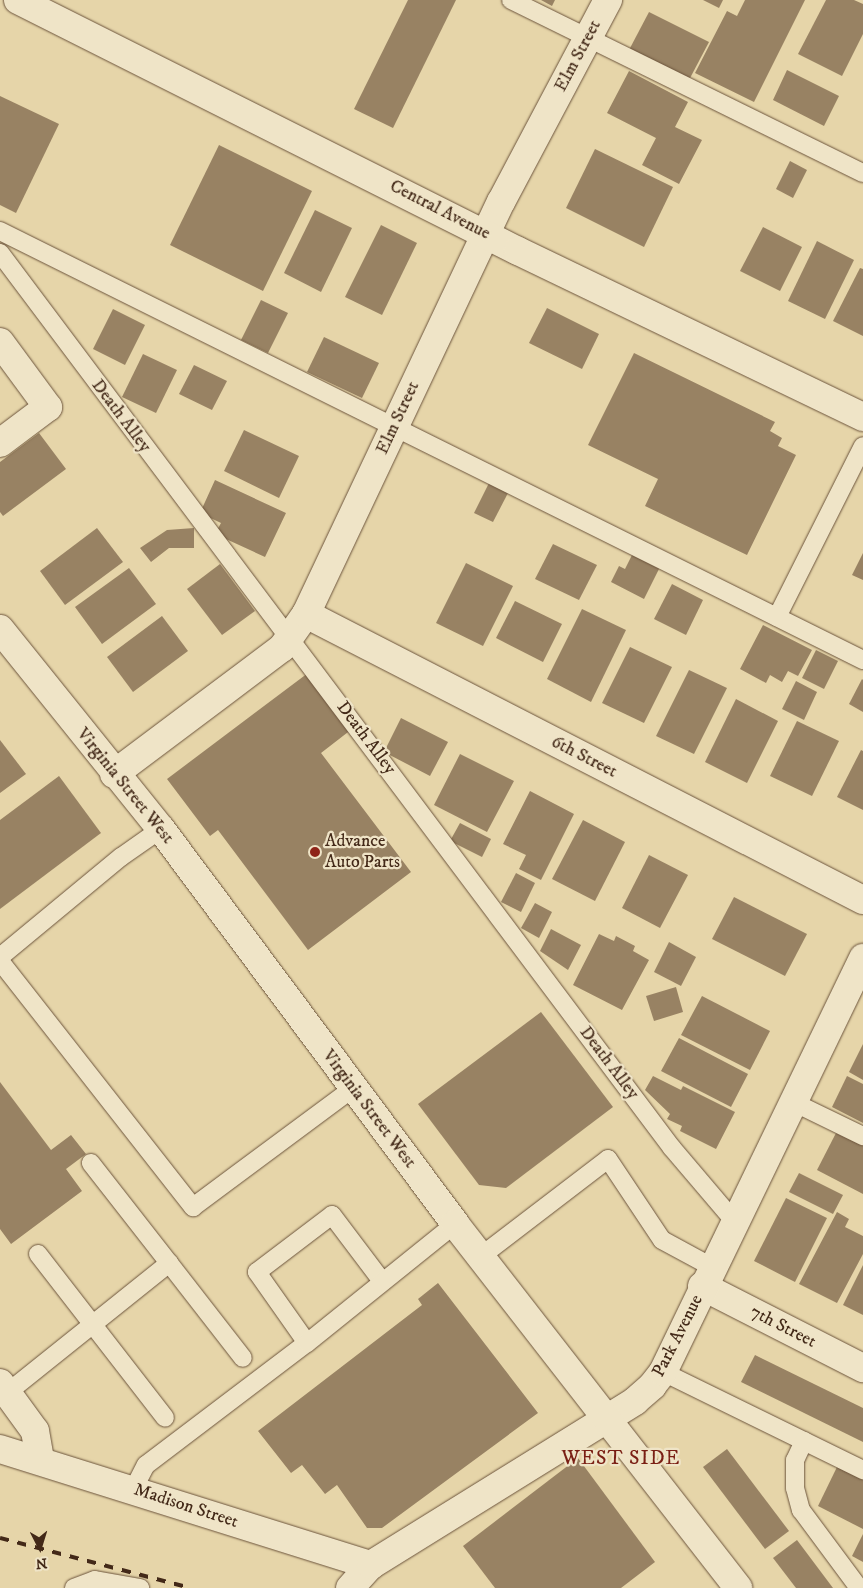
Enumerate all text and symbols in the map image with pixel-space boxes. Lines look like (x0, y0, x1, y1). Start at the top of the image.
street label: Elm Street (550, 16, 606, 96)
street label: Central Avenue (386, 175, 494, 245)
street label: Death Alley (87, 375, 155, 457)
street label: Elm Street (372, 378, 424, 458)
street label: Death Alley (332, 697, 400, 779)
street label: Virginia Street West (72, 724, 178, 848)
street label: 6th Street (547, 731, 621, 783)
place label: Advance Auto Parts (325, 831, 400, 874)
marker: Advance Auto Parts (309, 846, 321, 858)
street label: Death Alley (575, 1022, 643, 1104)
street label: Virginia Street West (317, 1045, 421, 1173)
street label: Park Avenue (648, 1291, 708, 1381)
street label: 7th Street (746, 1301, 820, 1353)
district label: WEST SIDE (560, 1446, 682, 1470)
street label: Madison Street (131, 1479, 241, 1533)
north arrow (15, 1523, 65, 1573)
text: N (35, 1553, 48, 1572)

